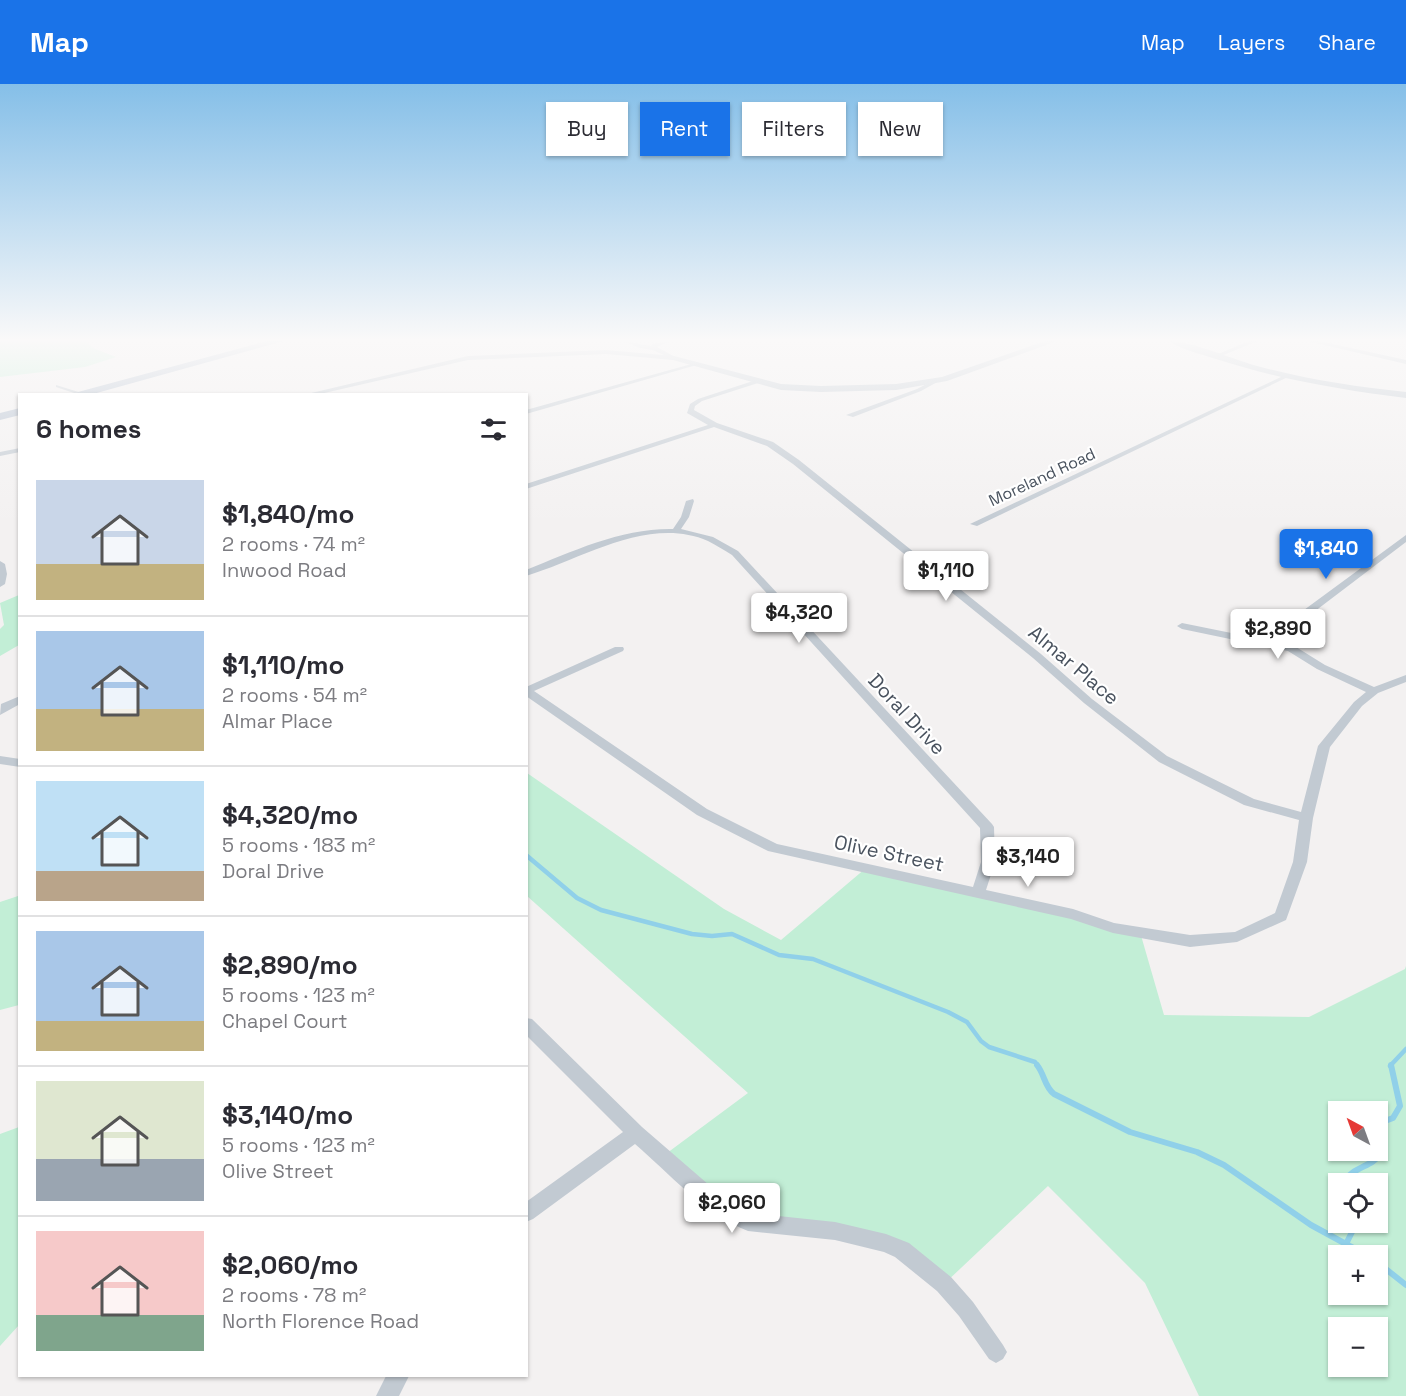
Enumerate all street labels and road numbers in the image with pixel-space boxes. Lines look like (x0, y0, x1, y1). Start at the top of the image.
street label: Moreland Road (985, 443, 1099, 511)
street label: Almar Place (1023, 619, 1125, 711)
street label: Doral Drive (863, 668, 951, 760)
street label: Olive Street (832, 829, 946, 877)

